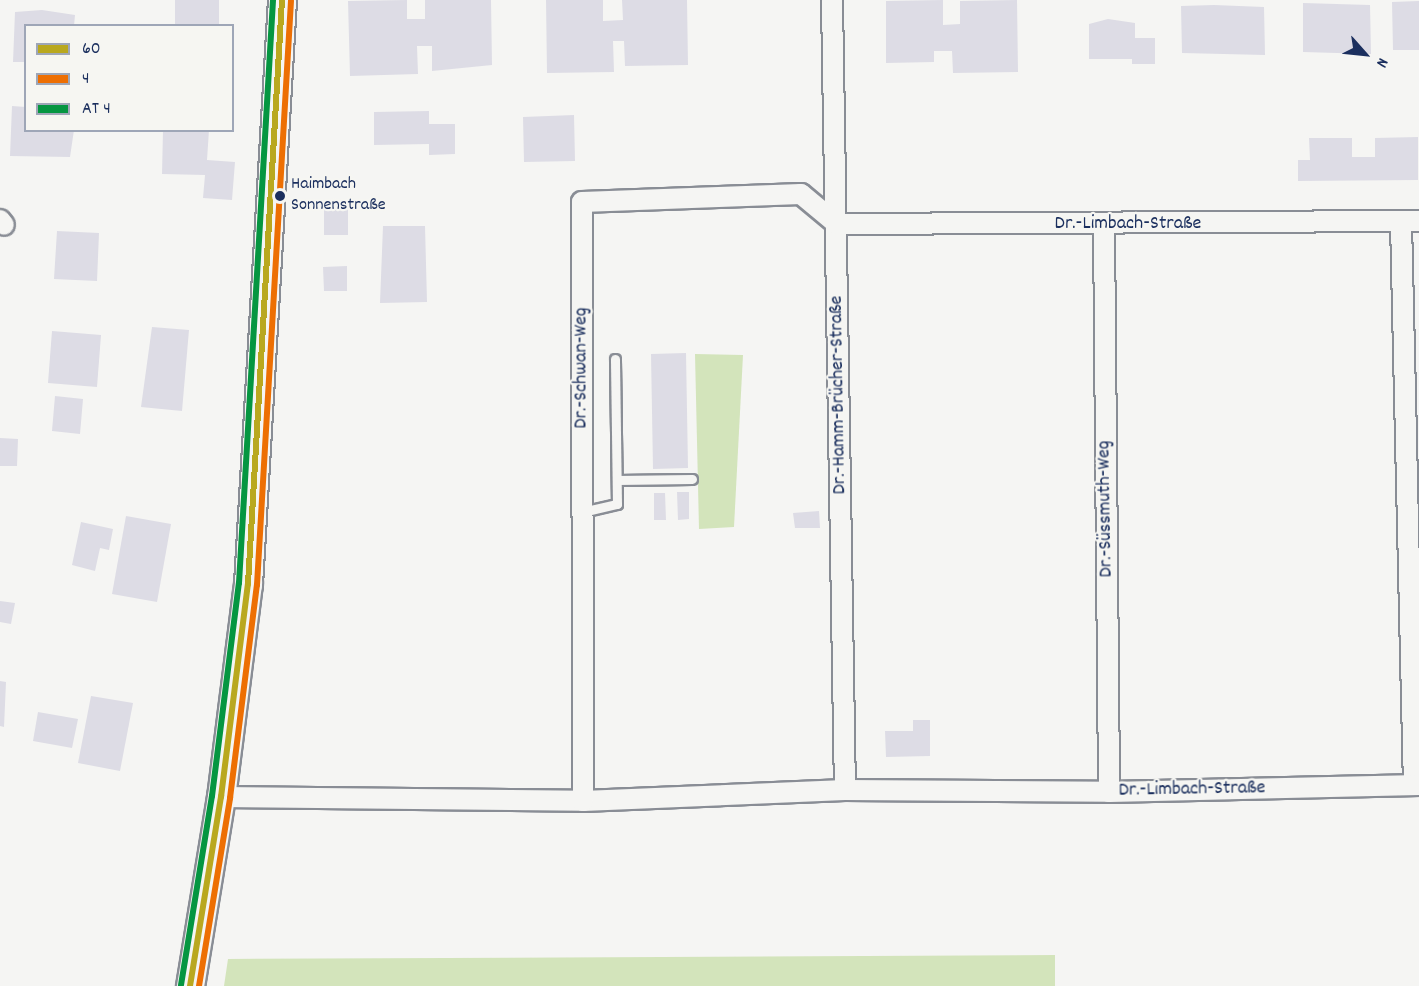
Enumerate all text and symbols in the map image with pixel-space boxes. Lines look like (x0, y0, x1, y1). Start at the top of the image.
legend (24, 24, 234, 132)
north arrow (1335, 24, 1395, 84)
text: 60 (82, 37, 101, 62)
text: N (1369, 54, 1394, 71)
text: 4 (82, 67, 89, 92)
text: AT 4 (82, 97, 111, 122)
place label: Haimbach Sonnenstraße (291, 175, 386, 218)
marker: Haimbach Sonnenstraße (274, 190, 286, 202)
street label: Dr.-Limbach-Straße (1055, 212, 1201, 236)
street label: Dr.-Hamm-Brücher-Straße (825, 295, 853, 495)
street label: Dr.-Schwan-Weg (570, 307, 594, 429)
street label: Dr.-Süssmuth-Weg (1093, 440, 1119, 578)
street label: Dr.-Limbach-Straße (1118, 777, 1266, 803)

